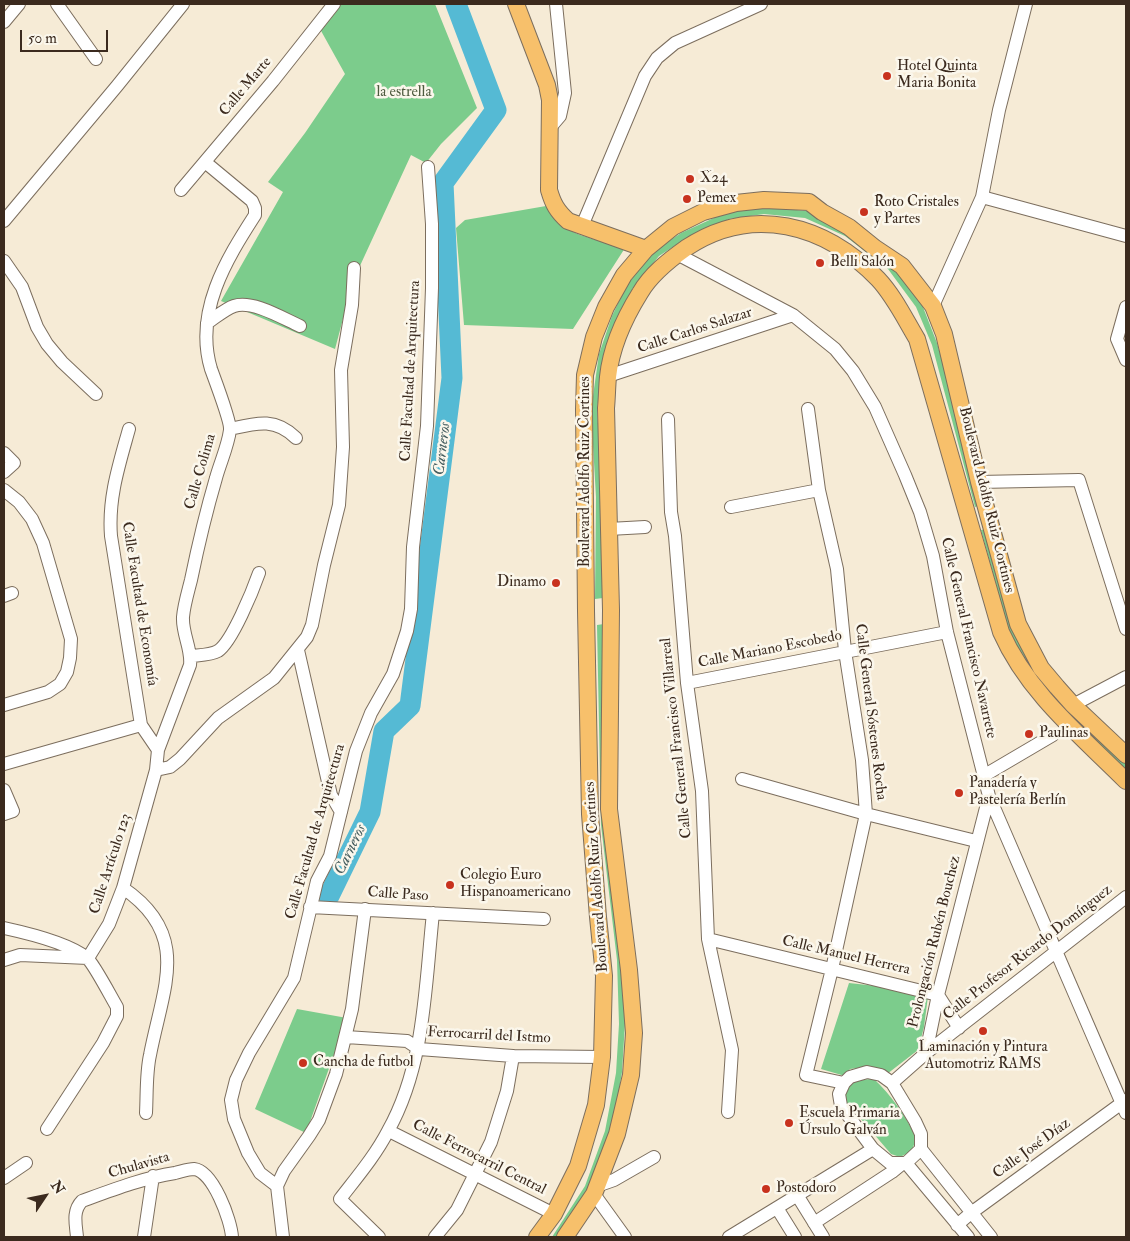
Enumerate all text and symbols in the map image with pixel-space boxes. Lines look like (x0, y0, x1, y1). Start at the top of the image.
scale bar (22, 20, 110, 52)
text: 50 m (28, 29, 57, 48)
street label: Calle Marte (216, 54, 276, 120)
place label: Hotel Quinta Maria Bonita (897, 58, 978, 93)
marker: Hotel Quinta Maria Bonita (881, 70, 893, 82)
park label: la estrella (376, 84, 432, 102)
place label: X24 (700, 170, 727, 188)
marker: X24 (684, 173, 696, 185)
place label: Pemex (697, 190, 736, 208)
marker: Pemex (681, 193, 693, 205)
place label: Roto Cristales y Partes (874, 194, 959, 229)
marker: Roto Cristales y Partes (858, 206, 870, 218)
place label: Belli Salón (830, 254, 894, 272)
marker: Belli Salón (814, 257, 826, 269)
street label: Calle Facultad de Arquitectura (397, 280, 425, 462)
street label: Calle Carlos Salazar (635, 304, 755, 358)
street label: Boulevard Adolfo Ruiz Cortines (577, 376, 595, 568)
street label: Boulevard Adolfo Ruiz Cortines (954, 405, 1018, 595)
water label: Carneros (430, 421, 456, 477)
street label: Calle Colima (182, 432, 220, 512)
street label: Calle Facultad de Economía (117, 521, 161, 687)
street label: Calle General Francisco Navarrete (936, 536, 1000, 740)
place label: Dinamo (497, 574, 546, 592)
marker: Dinamo (550, 577, 562, 589)
street label: Calle General Sóstenes Rocha (850, 623, 890, 801)
street label: Calle Mariano Escobedo (697, 627, 843, 673)
street label: Calle General Francisco Villarreal (658, 637, 696, 839)
place label: Paulinas (1039, 725, 1088, 743)
marker: Paulinas (1023, 728, 1035, 740)
street label: Calle Facultad de Arquitectura (282, 742, 350, 922)
place label: Panadería y Pastelería Berlín (969, 775, 1066, 810)
street label: Boulevard Adolfo Ruiz Cortines (581, 781, 613, 973)
marker: Panadería y Pastelería Berlín (953, 787, 965, 799)
street label: Calle Artículo 123 (86, 811, 136, 917)
water label: Carneros (331, 822, 371, 878)
street label: Prolongación Rubén Bouchez (905, 854, 965, 1030)
place label: Colegio Euro Hispanoamericano (460, 867, 571, 902)
marker: Colegio Euro Hispanoamericano (444, 879, 456, 891)
street label: Calle Profesor Ricardo Domínguez (940, 881, 1116, 1025)
street label: Calle Paso (367, 884, 429, 906)
street label: Calle Manuel Herrera (780, 933, 912, 979)
street label: Ferrocarril del Istmo (427, 1024, 551, 1048)
marker: Laminación y Pintura Automotriz RAMS (977, 1025, 989, 1037)
place label: Laminación y Pintura Automotriz RAMS (918, 1039, 1048, 1074)
place label: Cancha de futbol (313, 1054, 414, 1072)
marker: Cancha de futbol (297, 1057, 309, 1069)
place label: Escuela Primaria Úrsulo Galván (799, 1105, 900, 1140)
street label: Calle José Díaz (990, 1115, 1074, 1183)
street label: Calle Ferrocarril Central (409, 1116, 549, 1200)
marker: Escuela Primaria Úrsulo Galván (783, 1117, 795, 1129)
street label: Chulavista (106, 1149, 172, 1183)
north arrow (20, 1171, 70, 1221)
text: N (47, 1177, 68, 1197)
place label: Postodoro (776, 1180, 836, 1198)
marker: Postodoro (760, 1183, 772, 1195)

